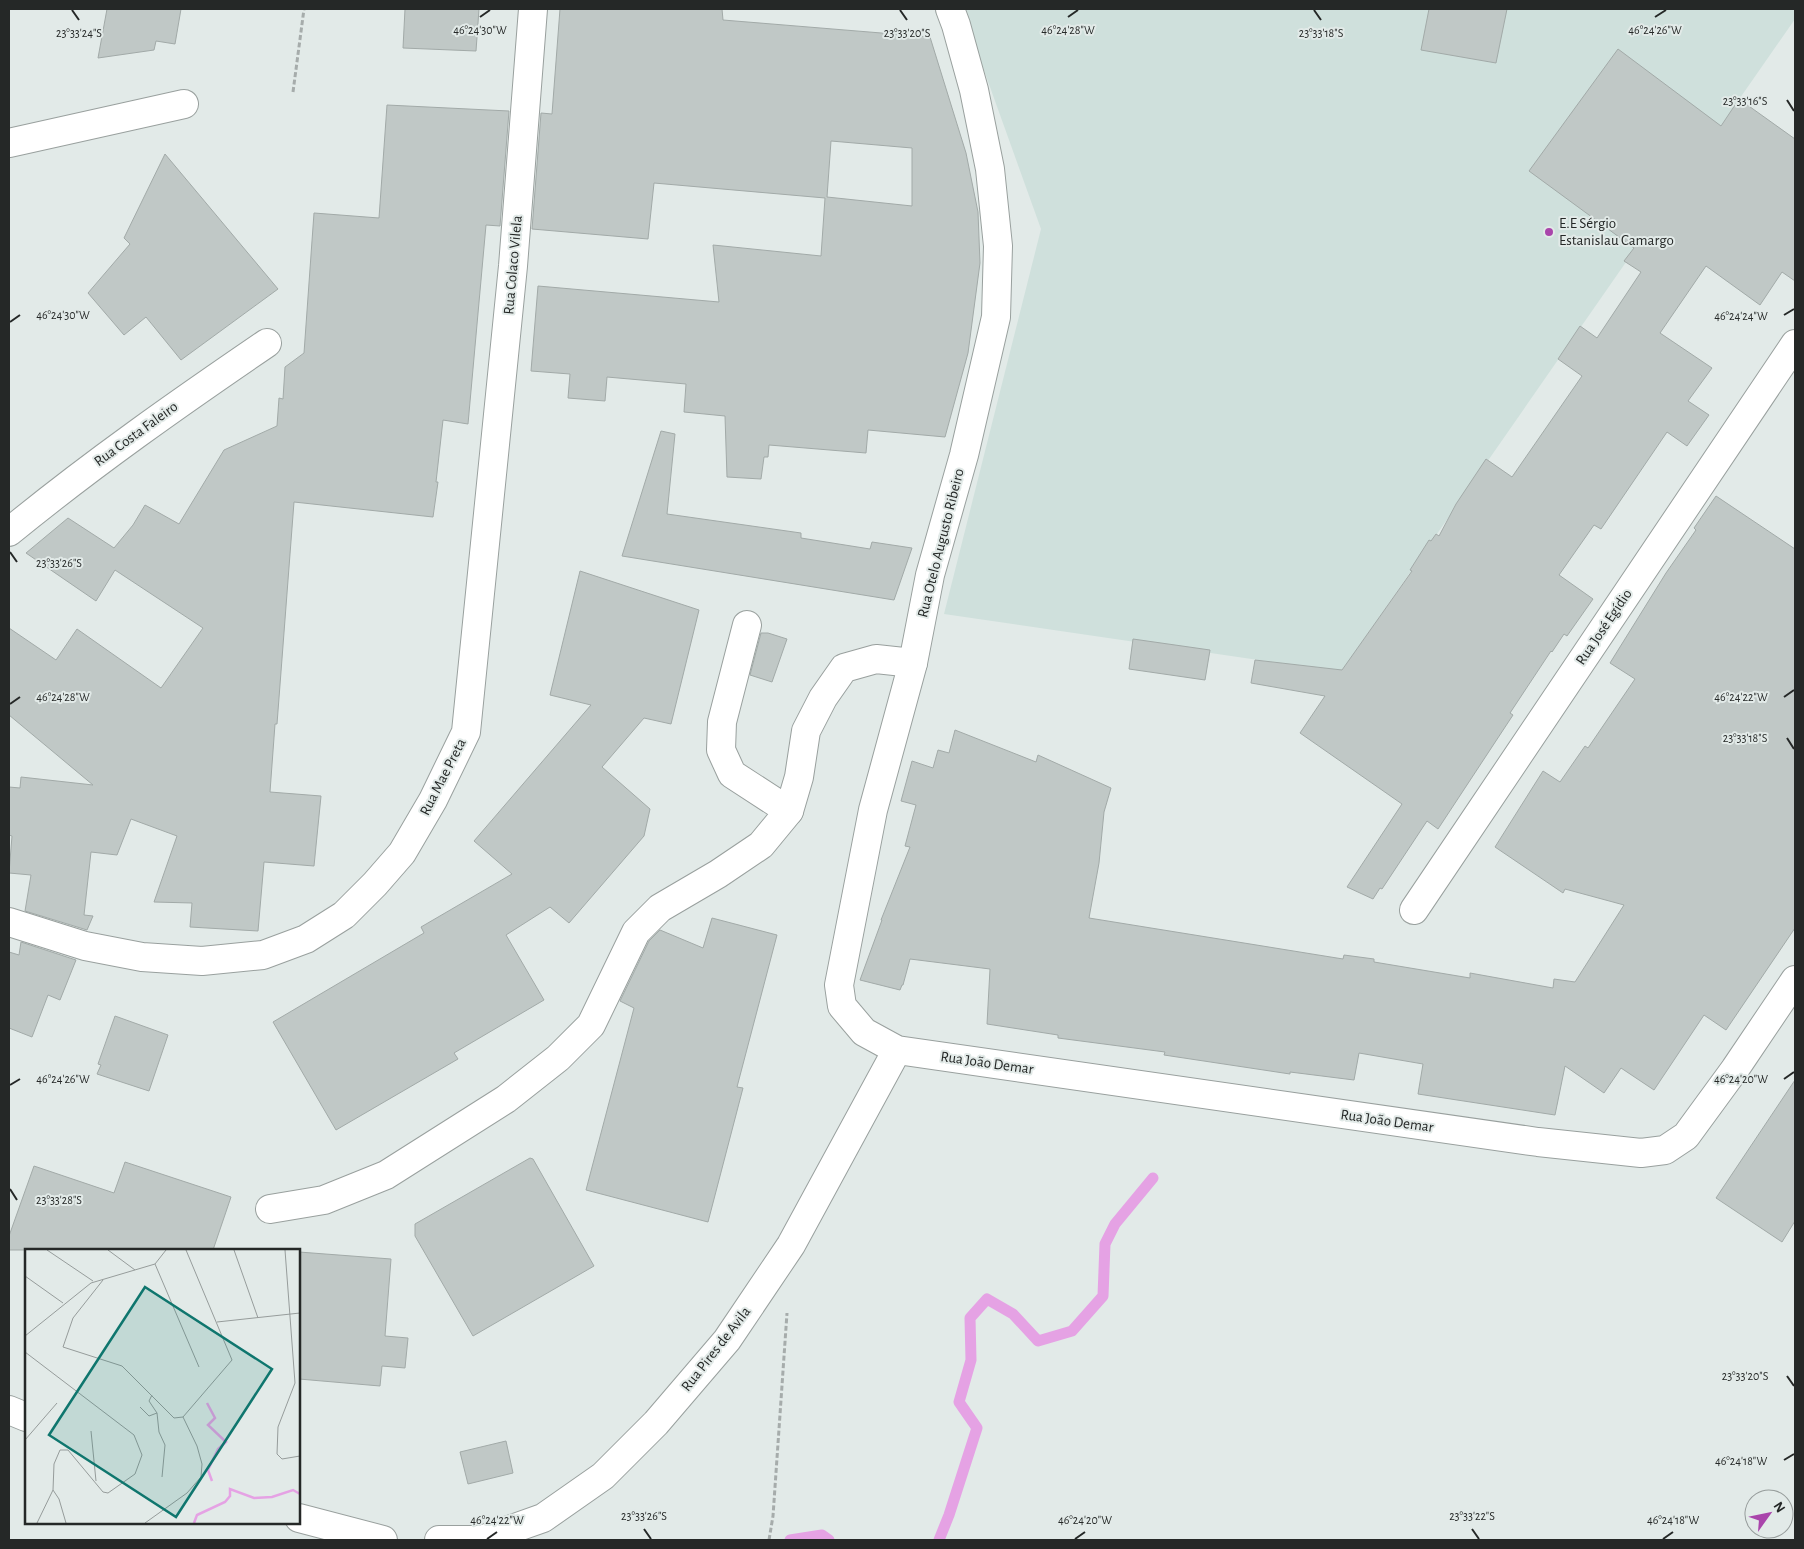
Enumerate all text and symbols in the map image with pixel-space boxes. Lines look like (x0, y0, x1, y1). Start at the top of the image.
text: 46°24'30"W (453, 24, 507, 36)
text: 46°24'28"W (1041, 24, 1095, 36)
text: 46°24'26"W (1628, 24, 1682, 36)
text: 23°33'24"S (56, 27, 102, 39)
text: 23°33'20"S (884, 27, 931, 39)
text: 23°33'18"S (1299, 27, 1344, 39)
text: 23°33'16"S (1723, 95, 1768, 107)
street label: Rua Colaco Vilela (501, 215, 525, 315)
place label: E.E Sérgio Estanislau Camargo (1559, 216, 1674, 248)
marker: E.E Sérgio Estanislau Camargo (1543, 226, 1555, 238)
text: 46°24'30"W (36, 309, 90, 321)
text: 46°24'24"W (1714, 310, 1768, 322)
street label: Rua Costa Faleiro (91, 399, 181, 469)
street label: Rua Otelo Augusto Ribeiro (915, 467, 967, 619)
text: 23°33'26"S (36, 557, 82, 569)
street label: Rua José Egídio (1573, 586, 1635, 668)
text: 46°24'28"W (36, 691, 90, 703)
text: 46°24'22"W (1714, 691, 1768, 703)
text: 23°33'18"S (1723, 732, 1768, 744)
street label: Rua Mae Preta (417, 736, 469, 818)
street label: Rua João Demar (940, 1049, 1035, 1077)
text: 46°24'26"W (36, 1073, 90, 1085)
text: 46°24'20"W (1714, 1073, 1768, 1085)
street label: Rua João Demar (1340, 1107, 1435, 1135)
text: 23°33'28"S (36, 1194, 82, 1206)
inset map (25, 1249, 300, 1524)
street label: Rua Pires de Avila (679, 1304, 753, 1394)
text: 23°33'20"S (1722, 1370, 1769, 1382)
text: 46°24'18"W (1715, 1455, 1767, 1467)
north arrow (1744, 1489, 1794, 1539)
text: N (1771, 1500, 1788, 1515)
text: 23°33'26"S (621, 1510, 667, 1522)
text: 23°33'22"S (1449, 1510, 1495, 1522)
text: 46°24'22"W (470, 1514, 524, 1526)
text: 46°24'20"W (1058, 1514, 1112, 1526)
text: 46°24'18"W (1647, 1514, 1699, 1526)

